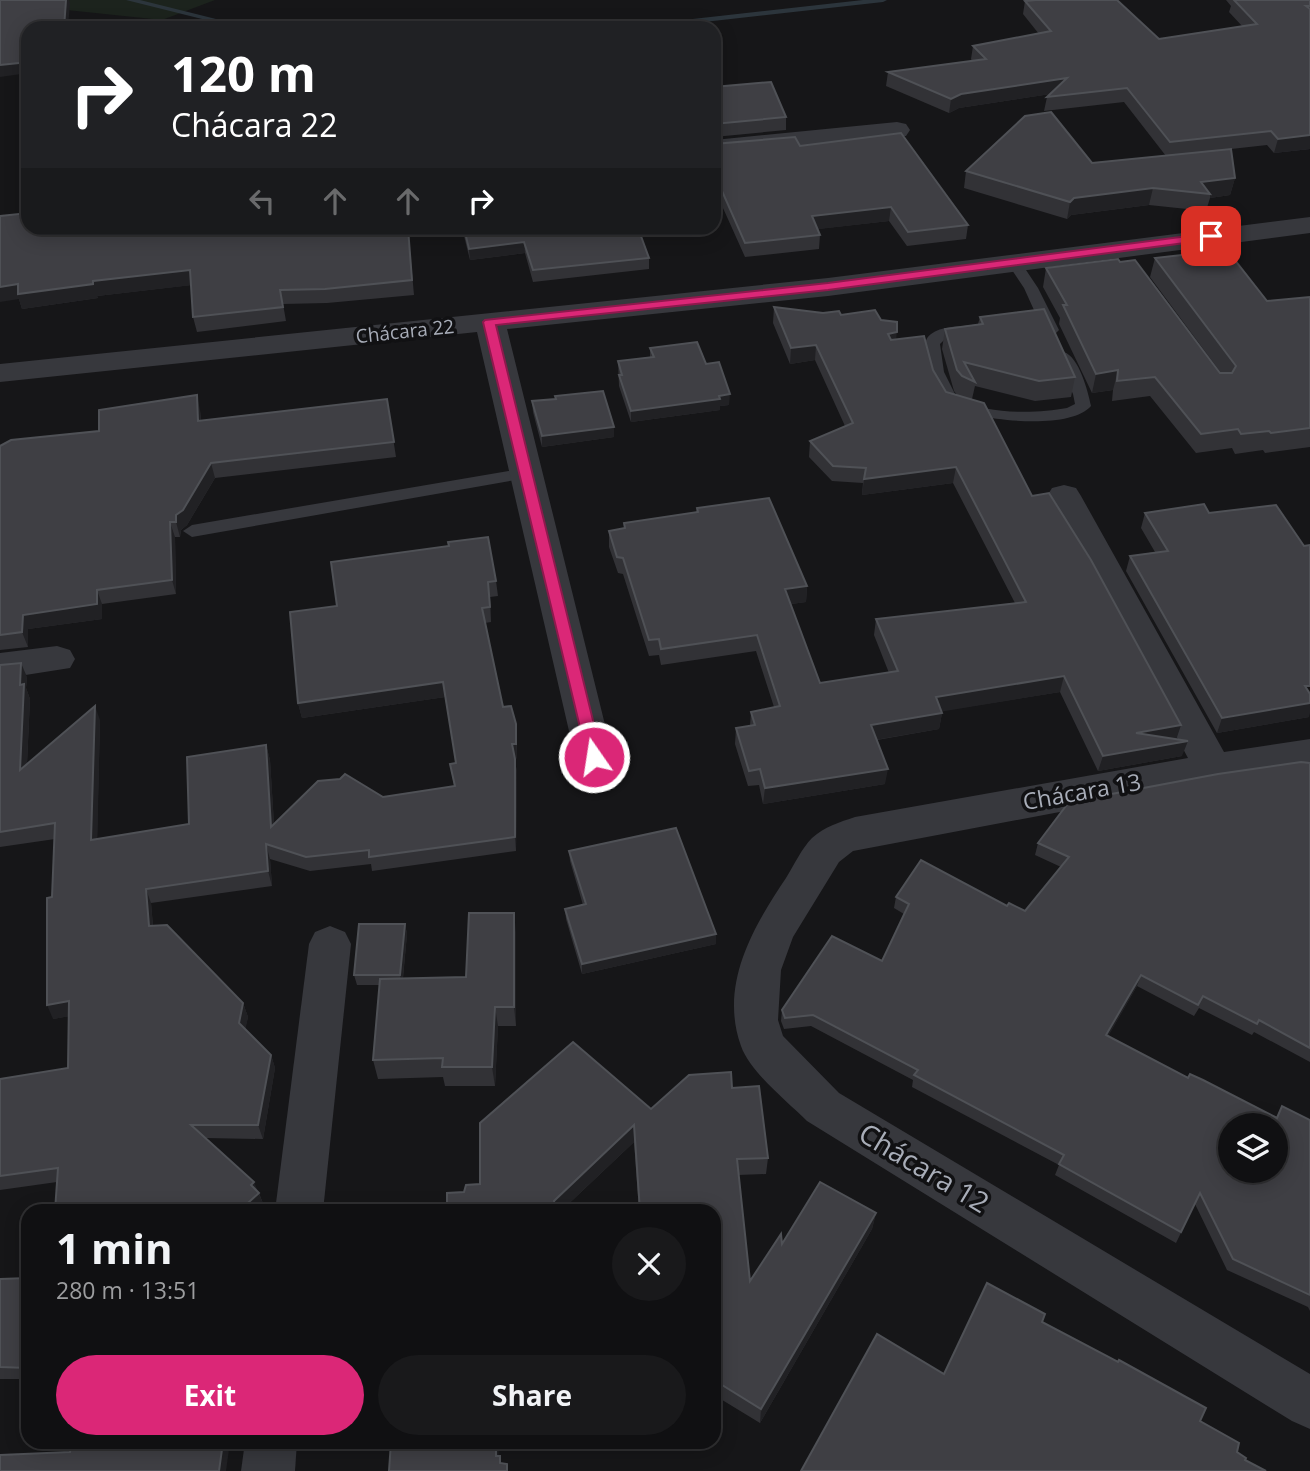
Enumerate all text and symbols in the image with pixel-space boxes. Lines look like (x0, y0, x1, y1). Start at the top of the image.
text: 120 m (171, 40, 316, 106)
icon: right (56, 49, 147, 140)
text: Chácara 22 (171, 103, 337, 146)
icon: left (243, 182, 281, 220)
icon: ahead (316, 182, 354, 220)
icon: ahead (389, 182, 427, 220)
icon: right (462, 182, 500, 220)
pin (1181, 206, 1241, 266)
icon: arrive (1192, 217, 1230, 255)
street label: Chácara 22 (354, 313, 456, 349)
position arrow (557, 720, 631, 794)
street label: Chácara 13 (1020, 765, 1144, 817)
street label: Chácara 12 (852, 1113, 997, 1221)
map controls (1218, 1113, 1288, 1183)
button: layers (1218, 1113, 1288, 1183)
text: 1 min (56, 1219, 173, 1276)
button: close (612, 1227, 686, 1301)
text: 280 m · 13:51 (56, 1274, 199, 1306)
button: Exit (56, 1355, 364, 1435)
button: Share (378, 1355, 686, 1435)

